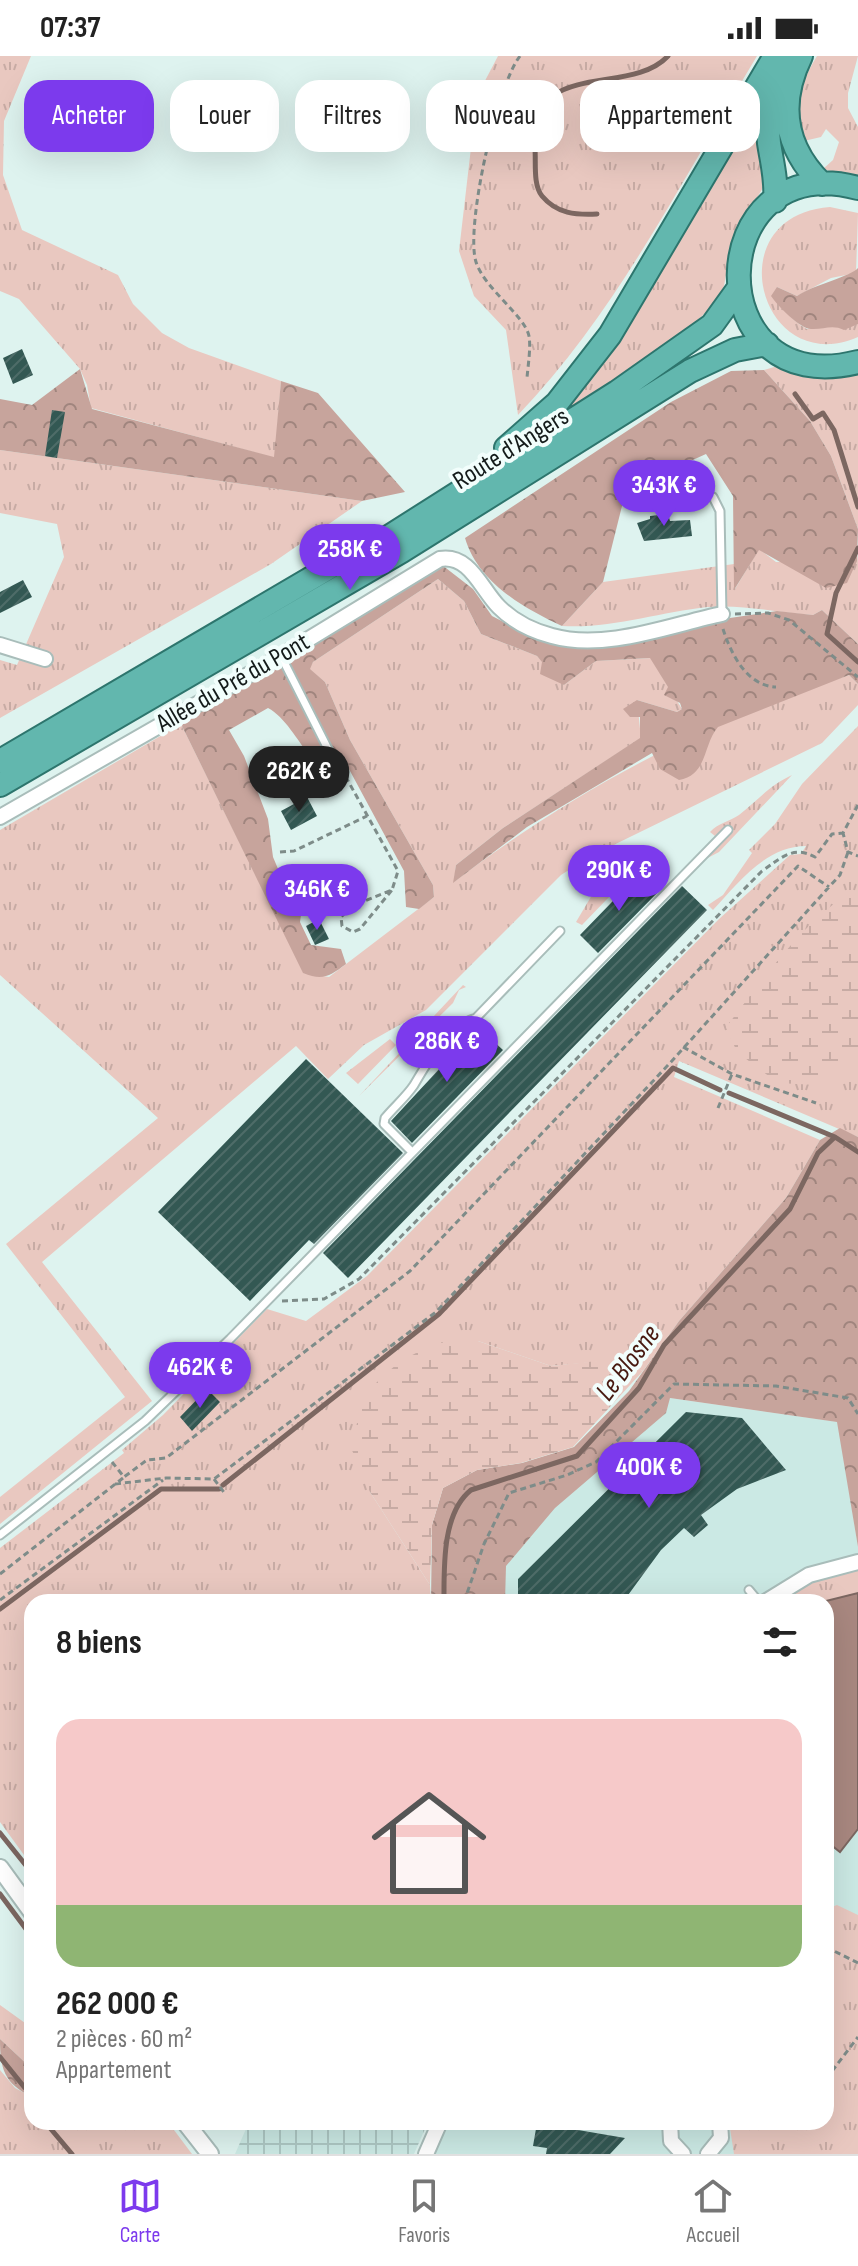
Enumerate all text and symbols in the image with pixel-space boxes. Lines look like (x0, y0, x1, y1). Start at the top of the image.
text: 07:37 (40, 10, 100, 46)
chip: Acheter (24, 80, 154, 152)
chip: Louer (170, 80, 279, 152)
chip: Filtres (295, 80, 410, 152)
chip: Nouveau (426, 80, 564, 152)
chip: Appartement (580, 80, 760, 152)
street label: Route d'Angers (447, 401, 575, 497)
pin: 343K € (599, 460, 729, 528)
text: 343K € (631, 470, 697, 501)
pin: 258K € (285, 524, 415, 592)
text: 258K € (317, 534, 383, 565)
street label: Allée du Pré du Pont (150, 627, 315, 740)
pin: 262K € (234, 746, 364, 814)
text: 262K € (266, 756, 332, 787)
pin: 290K € (554, 845, 684, 913)
text: 290K € (586, 855, 652, 886)
pin: 346K € (252, 864, 382, 932)
text: 346K € (284, 874, 350, 905)
pin: 286K € (382, 1016, 512, 1084)
text: 286K € (414, 1026, 480, 1057)
water label: Le Blosne (589, 1319, 667, 1407)
pin: 462K € (135, 1342, 265, 1410)
text: 462K € (167, 1352, 233, 1383)
pin: 400K € (584, 1442, 714, 1510)
text: 400K € (615, 1452, 683, 1483)
icon: filters (758, 1620, 802, 1664)
text: 8 biens (56, 1622, 142, 1663)
icon: home (357, 1771, 501, 1915)
text: 262 000 € (56, 1983, 179, 2024)
text: 2 pièces · 60 m² (56, 2024, 192, 2055)
text: Appartement (56, 2055, 171, 2086)
tab: Carte (118, 2174, 162, 2249)
tab: Favoris (398, 2174, 450, 2249)
tab: Accueil (686, 2174, 740, 2249)

